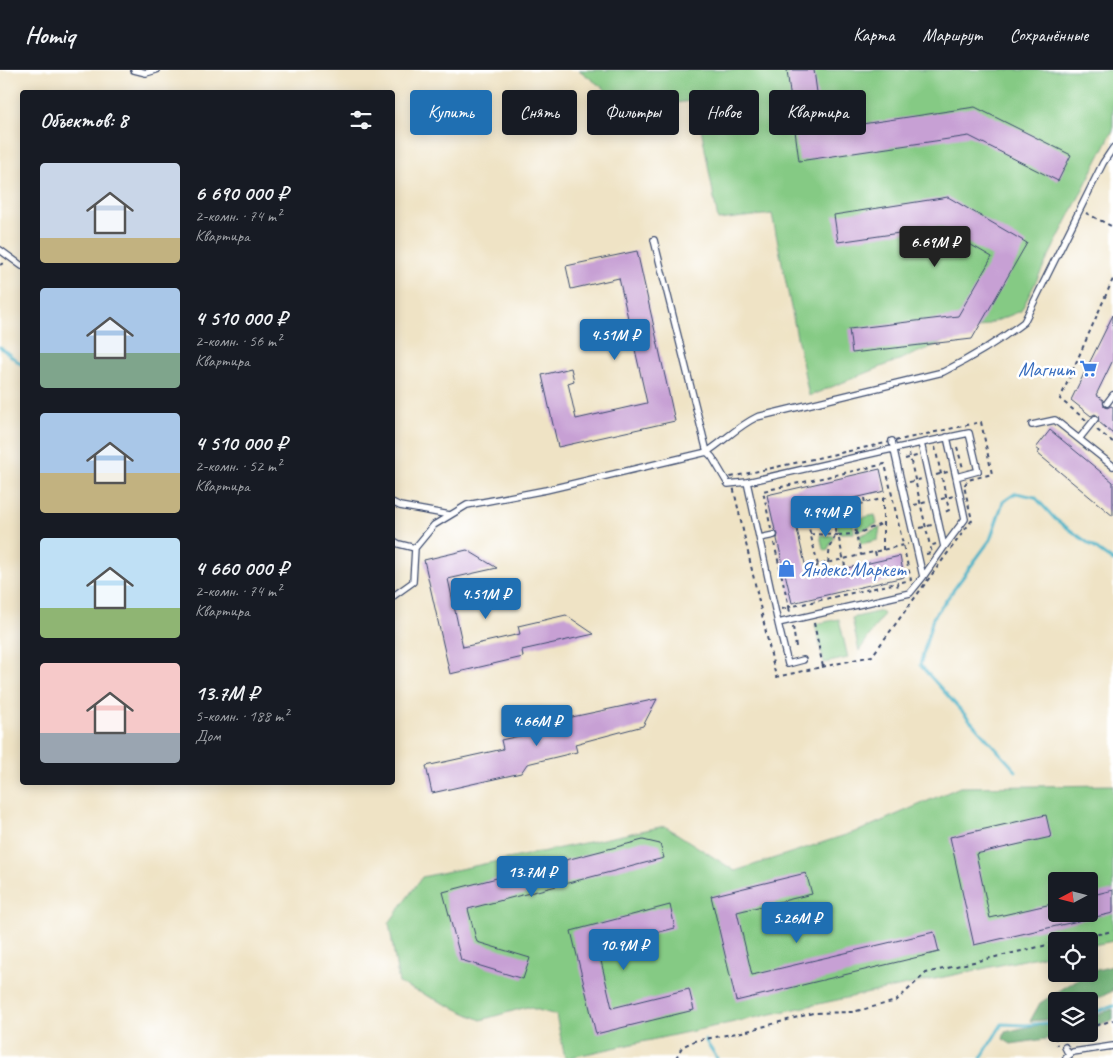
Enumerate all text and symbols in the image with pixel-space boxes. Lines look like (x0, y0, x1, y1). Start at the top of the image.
text: Homiq (25, 20, 75, 50)
text: Карта (853, 24, 894, 46)
text: Маршрут (922, 24, 982, 46)
text: Сохранённые (1010, 24, 1088, 46)
chip: Купить (410, 90, 492, 135)
chip: Снять (502, 90, 577, 135)
chip: Фильтры (587, 90, 679, 135)
chip: Новое (689, 90, 759, 135)
chip: Квартира (769, 90, 866, 135)
icon: filters (347, 106, 375, 134)
text: Объектов: 8 (40, 107, 128, 133)
text: 6 690 000 ₽ (195, 180, 288, 206)
icon: home (80, 183, 140, 243)
text: 2-комн. · 74 m² (195, 206, 281, 226)
text: Квартира (195, 226, 250, 246)
pin: 6.69M ₽ (889, 226, 981, 268)
text: 6.69M ₽ (910, 232, 960, 252)
text: 4 510 000 ₽ (195, 305, 287, 331)
icon: home (80, 308, 140, 368)
pin: 4.51M ₽ (569, 318, 661, 361)
text: 4.51M ₽ (591, 325, 639, 345)
text: 2-комн. · 56 m² (195, 331, 281, 351)
text: Квартира (195, 351, 250, 371)
place label: Магнит (1018, 357, 1076, 382)
supermarket icon: Магнит (1079, 359, 1099, 379)
text: 4 510 000 ₽ (195, 430, 287, 456)
icon: home (80, 433, 140, 493)
text: 2-комн. · 52 m² (195, 456, 281, 476)
text: Квартира (195, 476, 250, 496)
pin: 4.94M ₽ (780, 496, 872, 538)
text: 4.94M ₽ (802, 502, 850, 522)
text: 4 660 000 ₽ (195, 555, 288, 581)
place label: Яндекс.Маркет (800, 557, 907, 582)
icon: home (80, 558, 140, 618)
shop icon: Яндекс.Маркет (776, 559, 796, 579)
pin: 4.51M ₽ (440, 578, 532, 620)
text: 2-комн. · 74 m² (195, 581, 281, 601)
text: 4.51M ₽ (462, 584, 510, 604)
text: Квартира (195, 601, 250, 621)
text: 13.7M ₽ (195, 680, 259, 706)
icon: home (80, 683, 140, 743)
pin: 4.66M ₽ (491, 704, 583, 747)
text: 5-комн. · 188 m² (195, 706, 288, 726)
text: 4.66M ₽ (512, 711, 562, 731)
text: Дом (195, 726, 221, 746)
pin: 13.7M ₽ (486, 856, 578, 898)
text: 13.7M ₽ (508, 862, 556, 882)
north arrow (1048, 872, 1098, 922)
map controls (1048, 872, 1098, 1042)
pin: 5.26M ₽ (751, 902, 843, 944)
text: 5.26M ₽ (773, 908, 821, 928)
pin: 10.9M ₽ (578, 928, 670, 971)
button: locate (1048, 932, 1098, 982)
text: 10.9M ₽ (600, 935, 648, 955)
button: layers (1048, 992, 1098, 1042)

